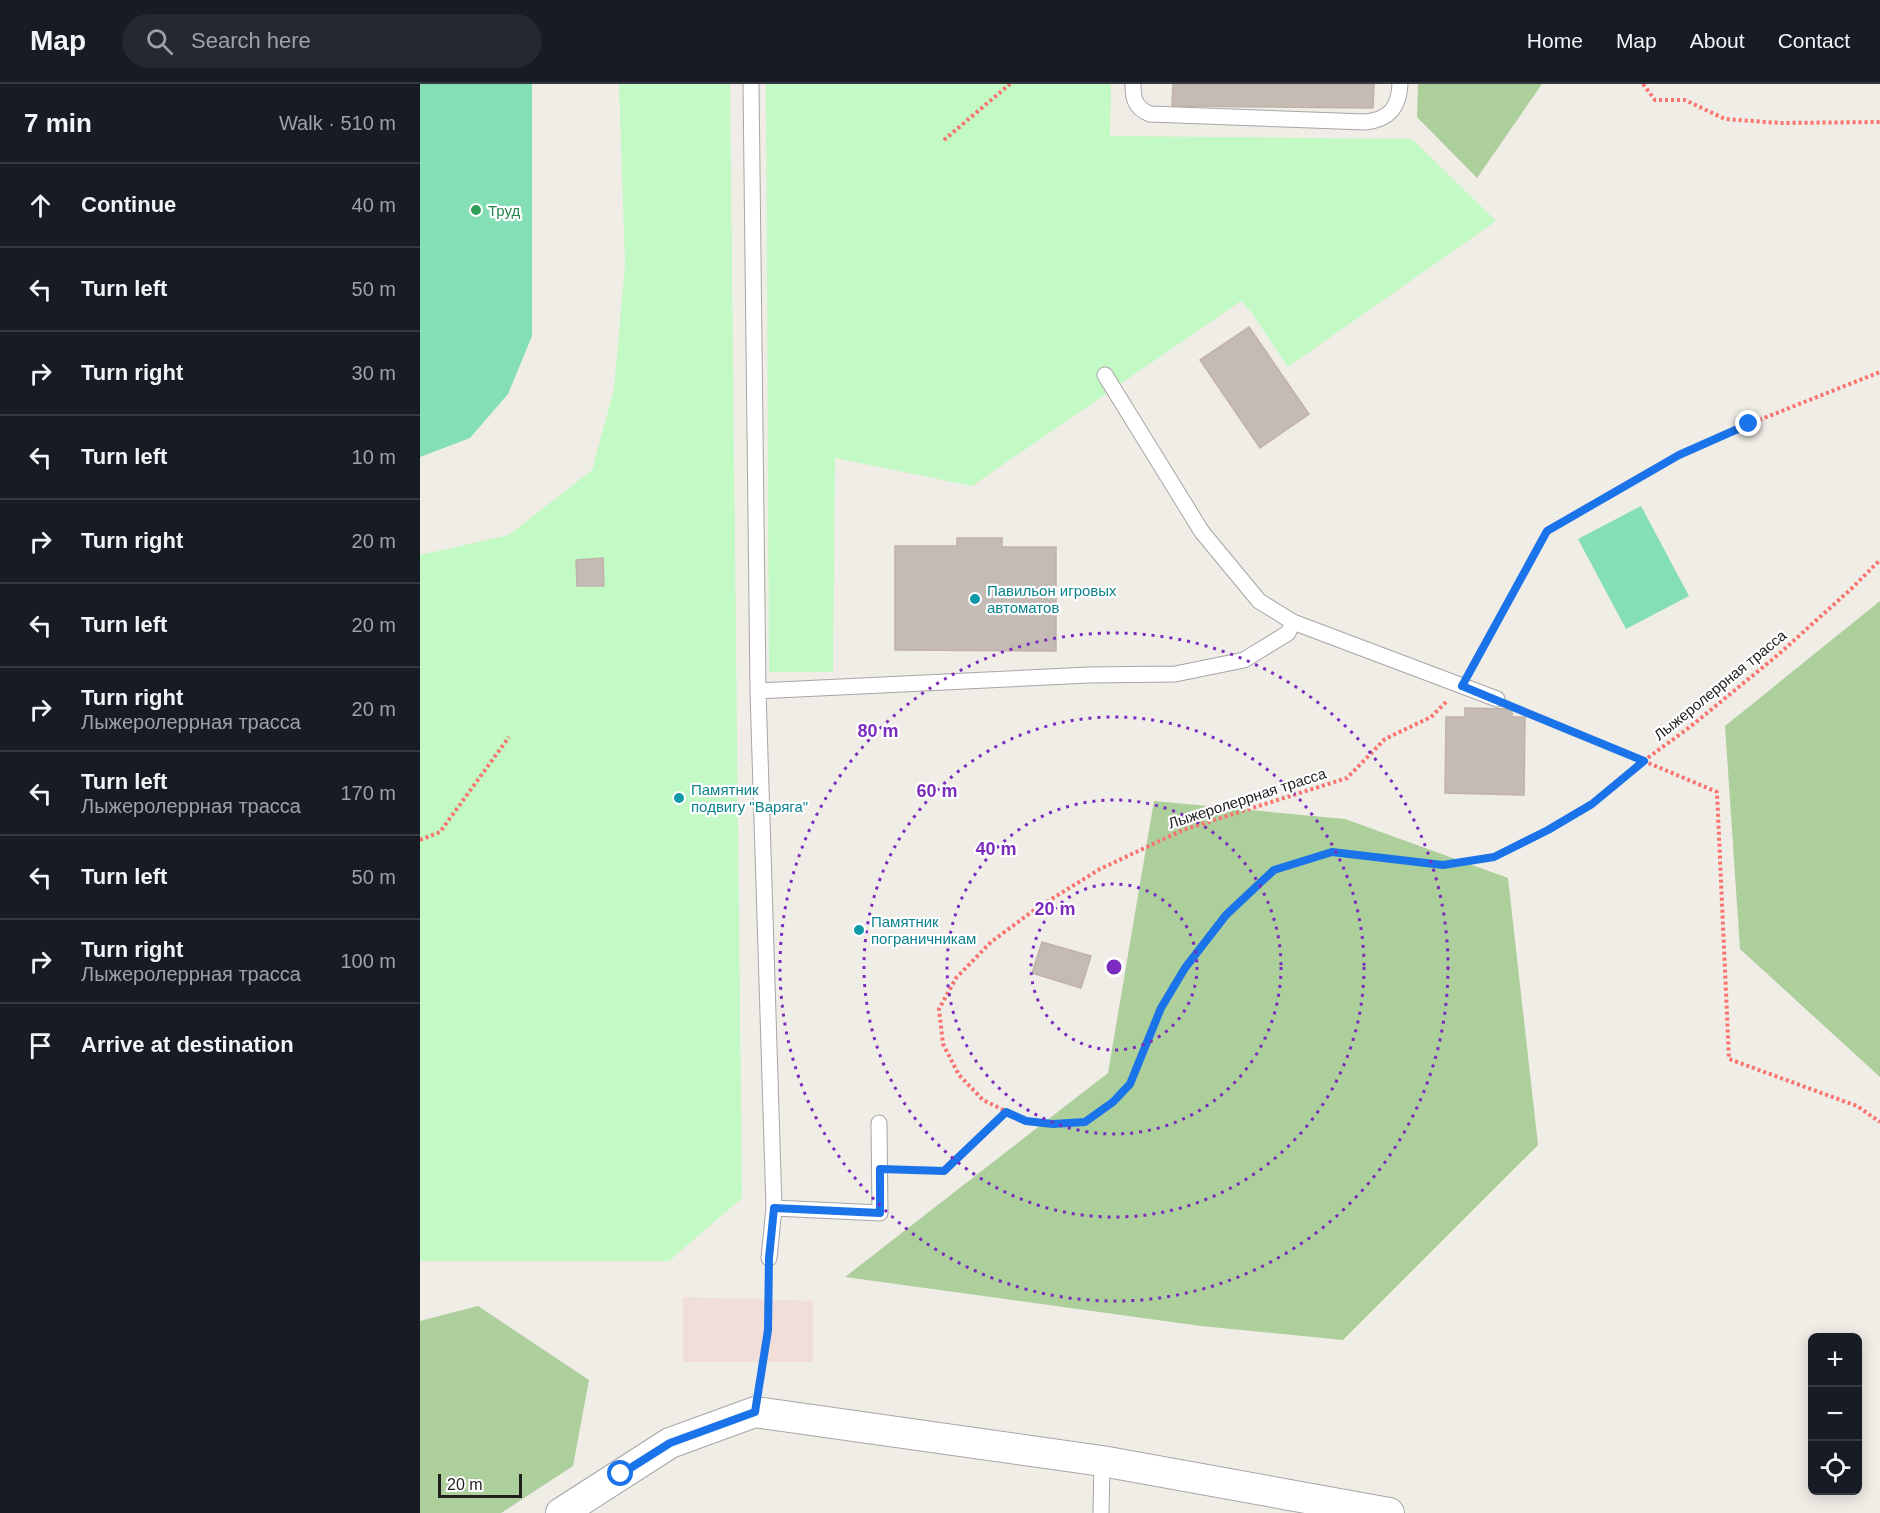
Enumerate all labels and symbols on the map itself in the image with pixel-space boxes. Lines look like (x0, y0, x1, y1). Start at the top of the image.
place label: Труд (488, 202, 520, 219)
marker: Труд (469, 203, 483, 217)
route end (1735, 410, 1761, 436)
place label: Павильон игровых автоматов (987, 582, 1117, 616)
marker: Павильон игровых автоматов (968, 592, 982, 606)
street label: Лыжеролеррная трасса (1651, 626, 1790, 744)
text: 80 m (857, 721, 899, 741)
street label: Лыжеролеррная трасса (1166, 764, 1329, 832)
place label: Памятник подвигу "Варяга" (691, 781, 808, 815)
text: 60 m (916, 781, 958, 801)
marker: Памятник подвигу "Варяга" (672, 791, 686, 805)
text: 40 m (975, 839, 1017, 859)
text: 20 m (1034, 899, 1076, 919)
place label: Памятник пограничникам (871, 913, 976, 947)
marker: Памятник пограничникам (852, 923, 866, 937)
centre of rings (1104, 957, 1124, 977)
route start (607, 1460, 633, 1486)
scale bar (438, 1471, 522, 1498)

